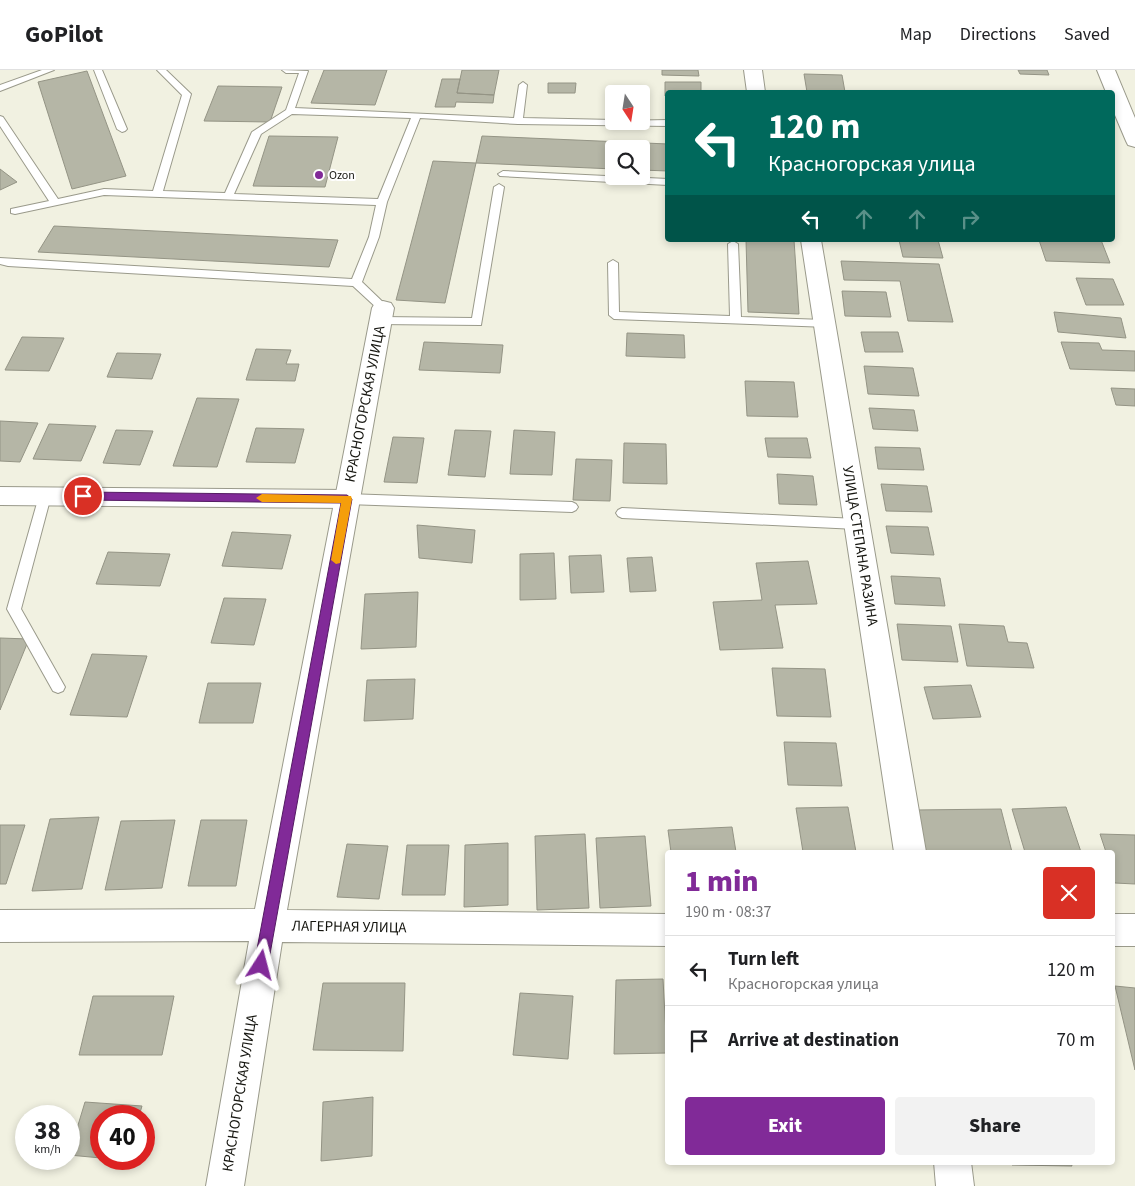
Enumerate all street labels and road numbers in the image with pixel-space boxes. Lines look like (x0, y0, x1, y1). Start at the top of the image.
street label: КРАСНОГОРСКАЯ УЛИЦА (340, 323, 391, 484)
street label: УЛИЦА СТЕПАНА РАЗИНА (837, 464, 883, 628)
street label: ЛАГЕРНАЯ УЛИЦА (291, 915, 408, 939)
street label: КРАСНОГОРСКАЯ УЛИЦА (217, 1012, 263, 1173)

